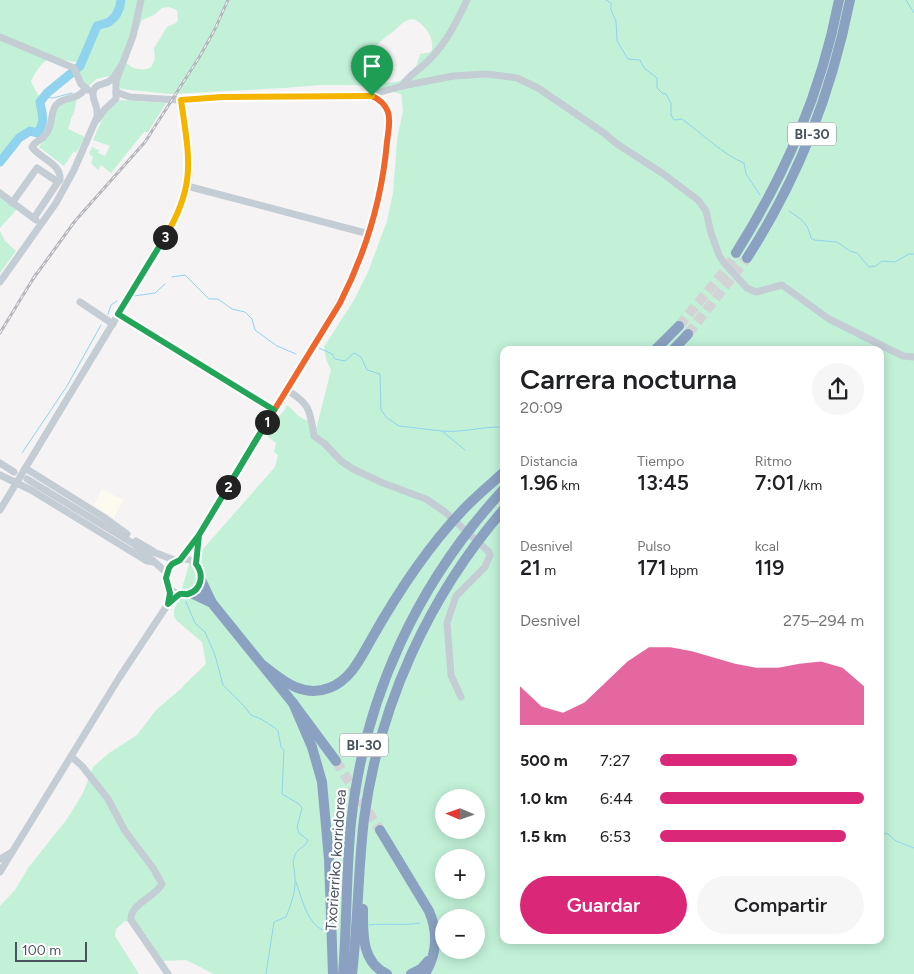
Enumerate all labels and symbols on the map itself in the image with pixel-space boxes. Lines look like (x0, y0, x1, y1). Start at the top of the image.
pin (351, 45, 393, 96)
road number: BI-30 (788, 122, 836, 146)
pin: 3 (152, 224, 178, 250)
pin: 1 (254, 410, 280, 434)
pin: 2 (216, 474, 240, 500)
road number: BI-30 (340, 734, 388, 756)
street label: Txorierriko korridorea (322, 789, 350, 931)
north arrow (435, 789, 485, 839)
scale bar (15, 939, 88, 962)

